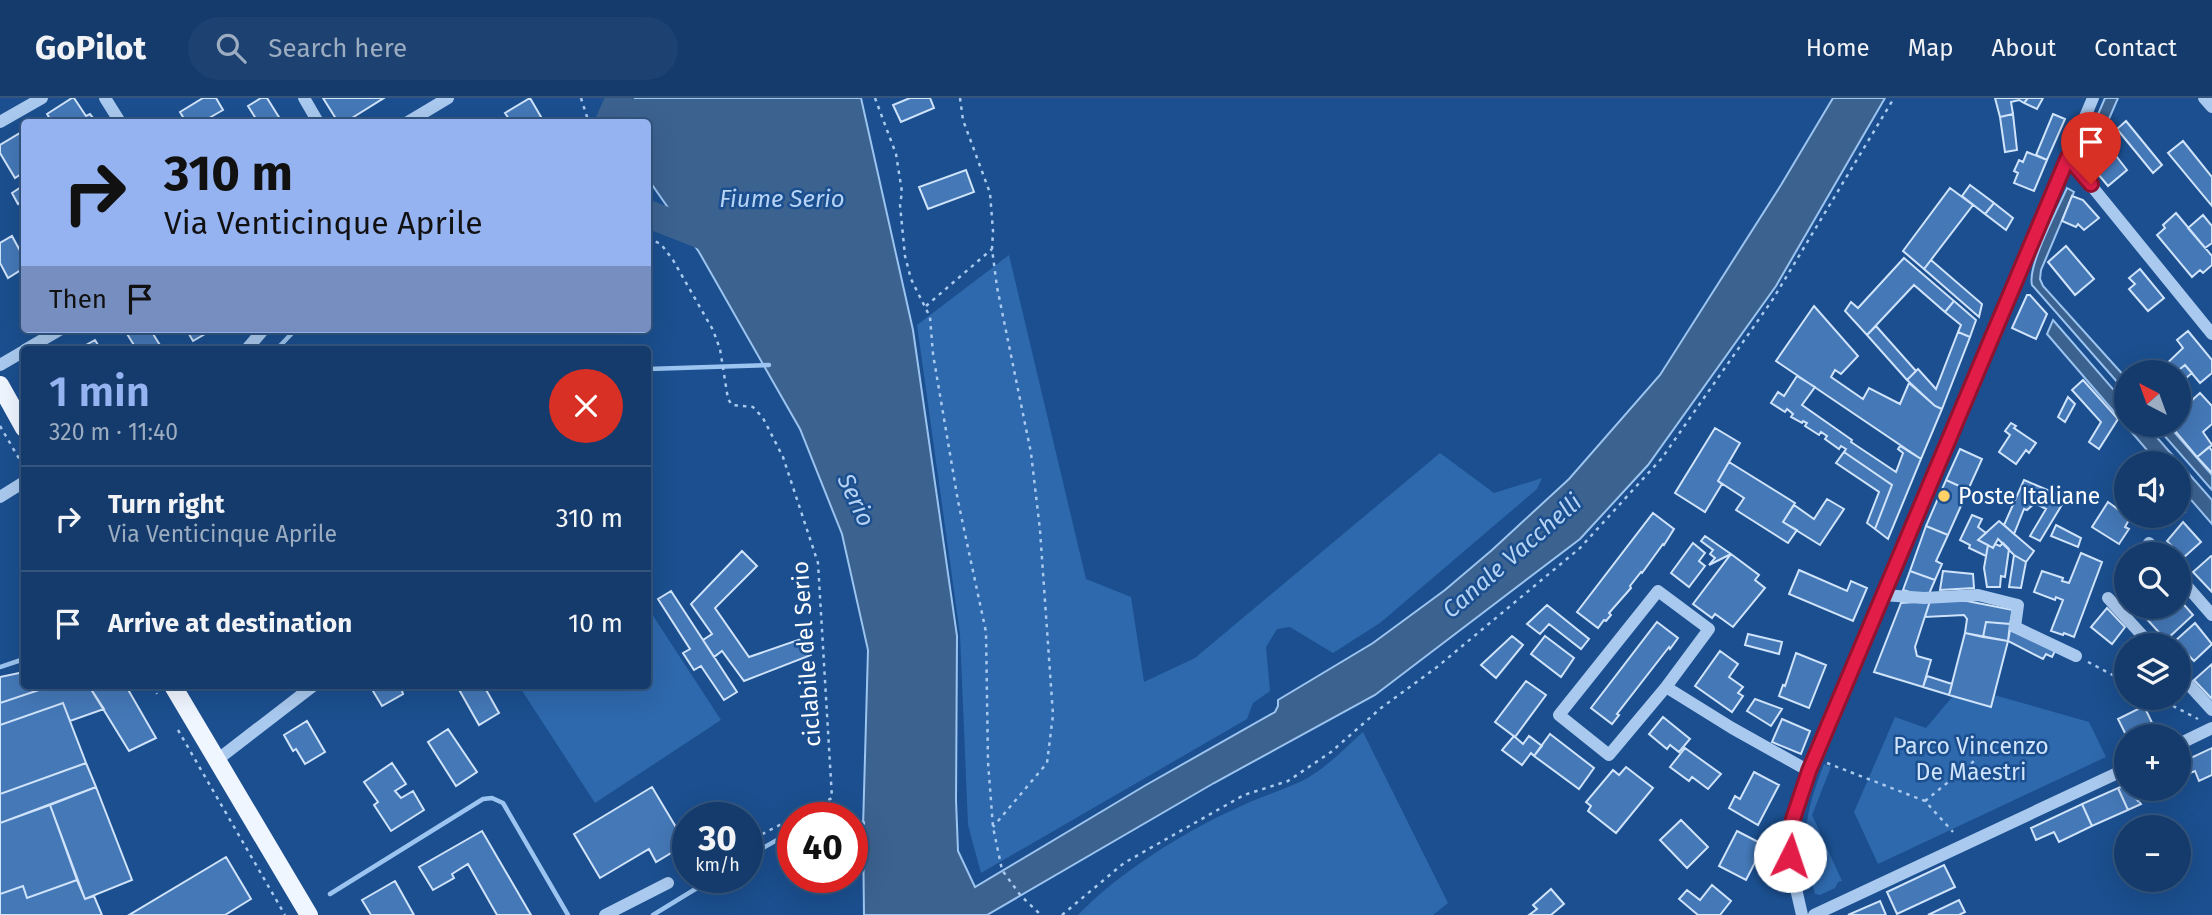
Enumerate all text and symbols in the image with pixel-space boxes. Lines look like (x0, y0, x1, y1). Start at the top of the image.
search box (188, 17, 678, 80)
text: GoPilot (35, 28, 146, 68)
icon: search (212, 29, 250, 67)
text: Search here (268, 33, 407, 64)
text: Home (1806, 34, 1870, 62)
text: Map (1908, 34, 1954, 62)
text: About (1992, 34, 2056, 62)
text: Contact (2094, 34, 2177, 62)
pin (2061, 112, 2121, 184)
icon: arrive (2072, 123, 2110, 161)
text: 310 m (164, 144, 293, 203)
icon: right (49, 147, 140, 238)
water label: Fiume Serio (719, 185, 845, 213)
text: Via Venticinque Aprile (164, 204, 483, 242)
icon: arrive (121, 280, 159, 318)
text: Then (49, 284, 107, 315)
north arrow (2114, 360, 2191, 438)
map controls (2114, 360, 2191, 892)
text: 1 min (49, 367, 150, 417)
button: close (549, 369, 623, 443)
text: 320 m · 11:40 (49, 418, 178, 446)
button: sound (2114, 451, 2191, 528)
water label: Serio (831, 468, 880, 531)
place label: Poste Italiane (1958, 482, 2100, 510)
water label: Canale Vacchelli (1437, 488, 1587, 624)
marker: Poste Italiane (1936, 488, 1952, 504)
text: Turn right (108, 489, 225, 520)
icon: right (49, 500, 87, 538)
text: 310 m (556, 503, 623, 534)
text: Via Venticinque Aprile (108, 520, 337, 548)
button: search (2114, 542, 2191, 619)
street label: ciclabile del Serio (786, 560, 826, 748)
icon: arrive (49, 605, 87, 643)
text: Arrive at destination (108, 608, 352, 639)
text: 10 m (568, 608, 623, 639)
button: layers (2114, 633, 2191, 710)
button: + (2114, 724, 2191, 801)
park label: Parco Vincenzo De Maestri (1893, 732, 2049, 786)
speed limit sign: 40 (777, 802, 868, 893)
button: − (2114, 815, 2191, 892)
text: 30 (698, 817, 737, 859)
position arrow (1753, 819, 1827, 893)
text: km/h (695, 854, 740, 876)

